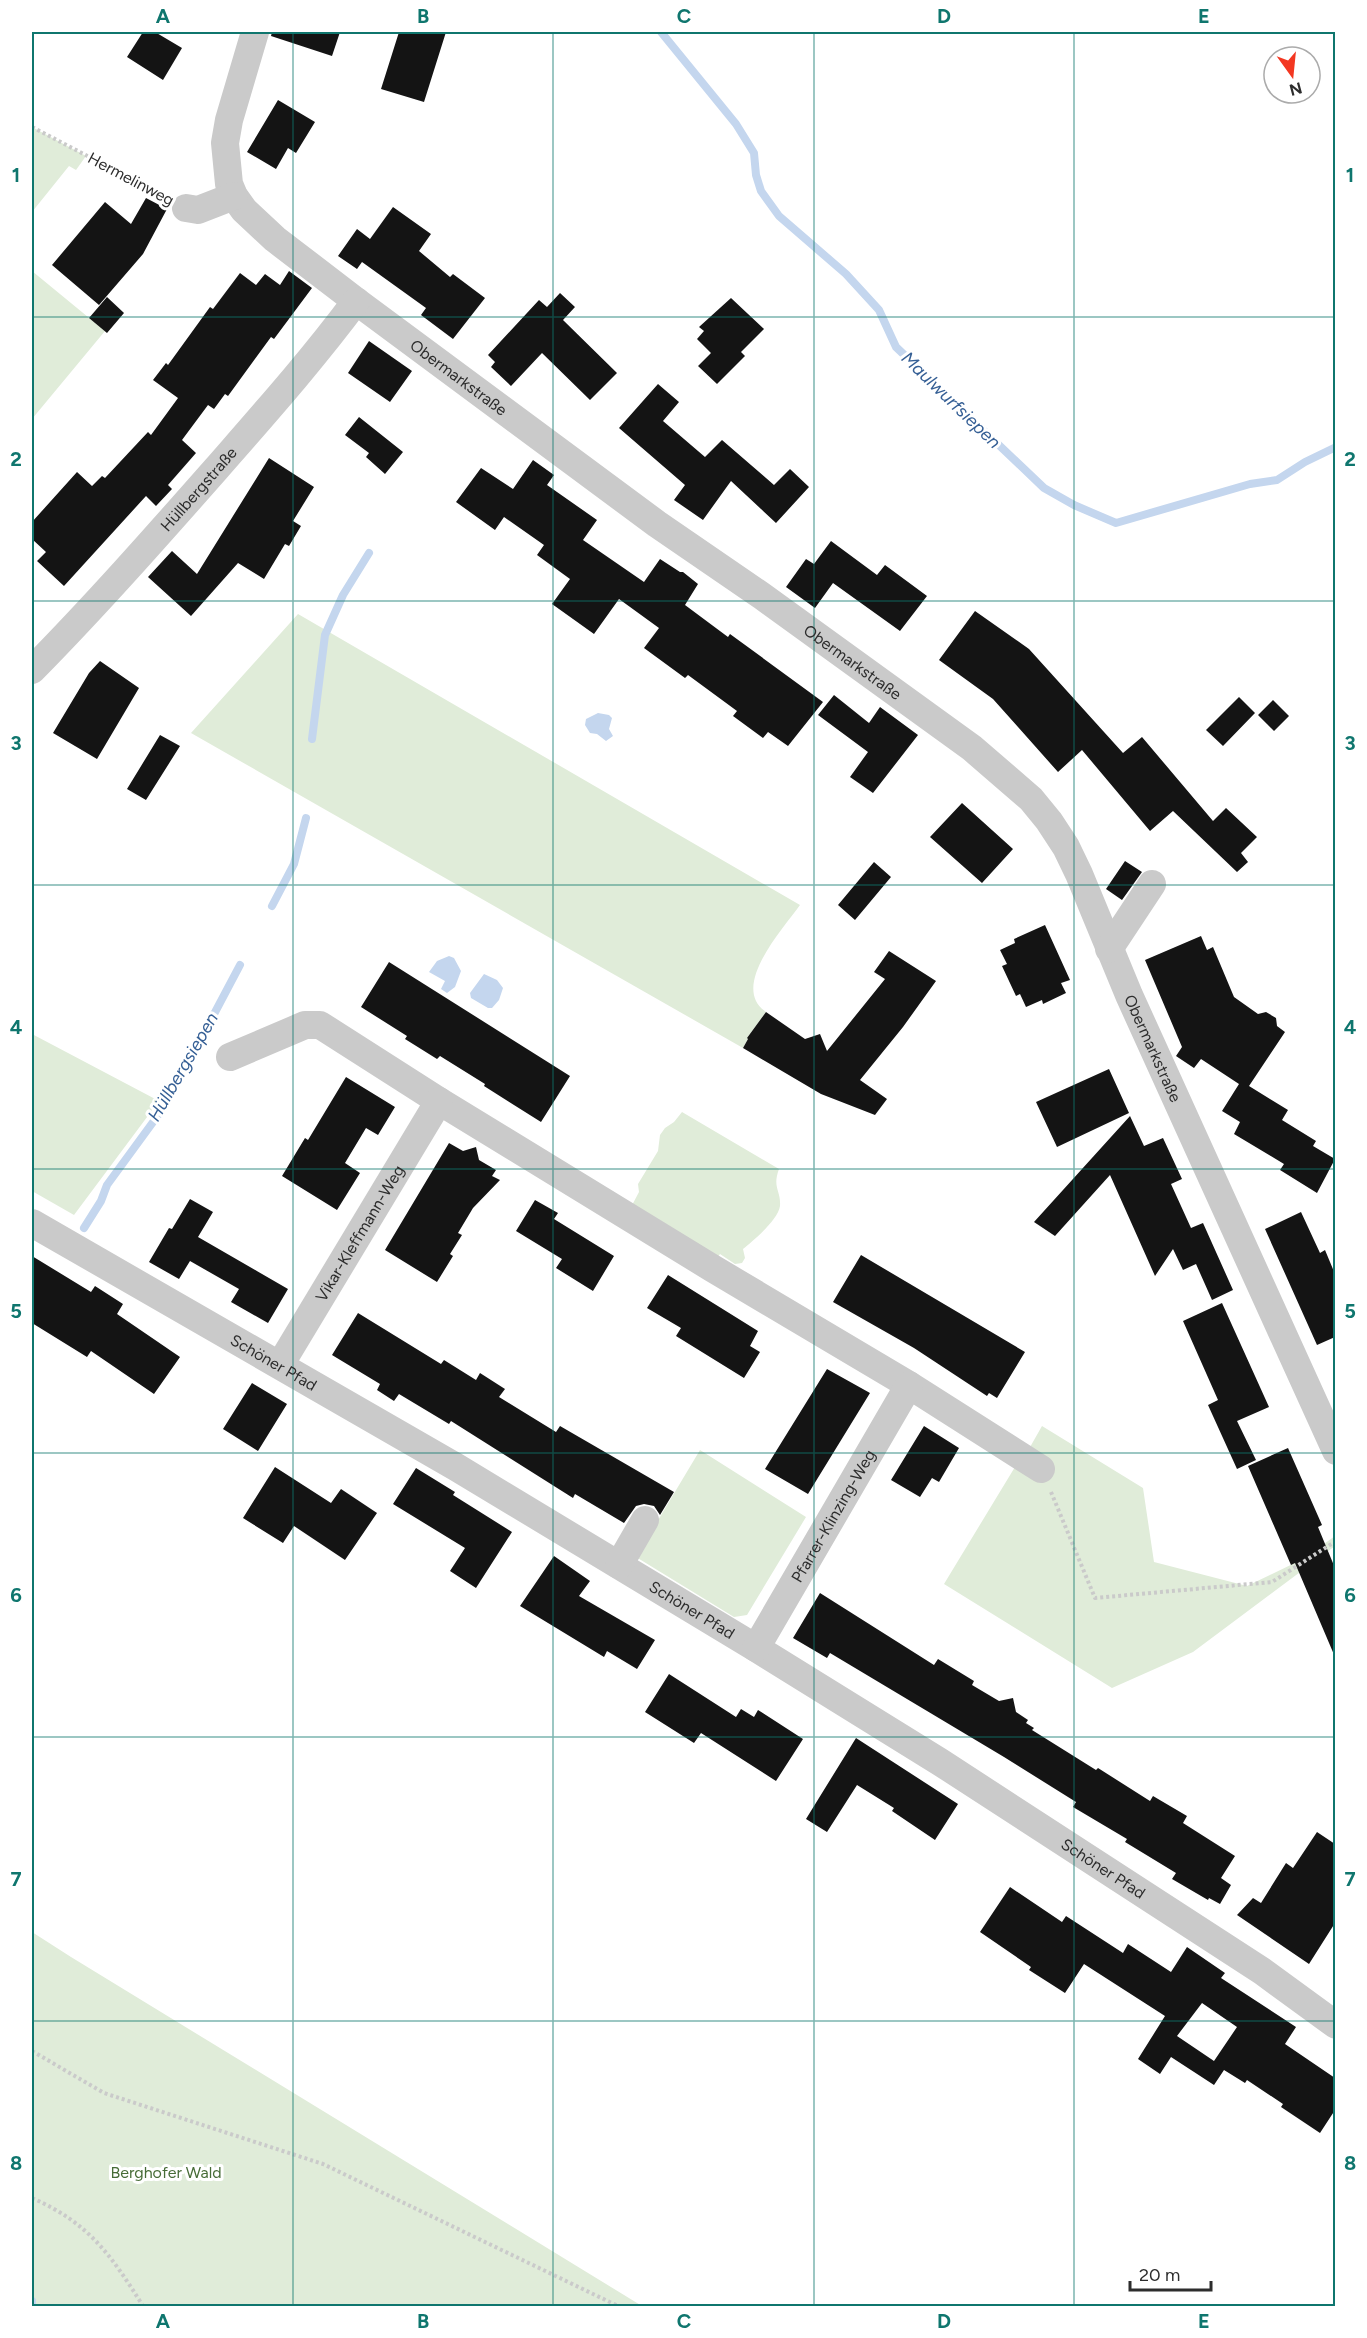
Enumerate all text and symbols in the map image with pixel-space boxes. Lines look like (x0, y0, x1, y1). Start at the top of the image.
text: A (156, 4, 171, 28)
text: B (417, 4, 429, 28)
text: C (677, 4, 691, 28)
text: D (937, 4, 951, 28)
text: E (1198, 4, 1210, 28)
north arrow (1262, 45, 1322, 105)
text: N (1287, 78, 1304, 100)
street label: Hermelinweg (85, 148, 177, 210)
text: 1 (12, 163, 20, 187)
text: 1 (1346, 163, 1354, 187)
street label: Obermarkstraße (407, 335, 511, 419)
water label: Maulwurfsiepen (897, 347, 1005, 453)
street label: Hüllbergstraße (156, 443, 241, 535)
text: 2 (10, 447, 22, 471)
text: 2 (1344, 447, 1356, 471)
street label: Obermarkstraße (800, 620, 906, 704)
text: 3 (10, 731, 22, 755)
text: 3 (1344, 731, 1356, 755)
street label: Obermarkstraße (1121, 992, 1186, 1105)
water label: Hüllbergsiepen (143, 1009, 223, 1125)
text: 4 (10, 1015, 23, 1039)
text: 4 (1344, 1015, 1357, 1039)
street label: Vikar-Kleffmann-Weg (311, 1161, 408, 1305)
text: 5 (10, 1299, 22, 1323)
text: 5 (1344, 1299, 1356, 1323)
street label: Schöner Pfad (227, 1330, 320, 1394)
street label: Pfarrer-Klinzing-Weg (787, 1446, 879, 1586)
street label: Schöner Pfad (646, 1576, 738, 1643)
text: 6 (10, 1583, 22, 1607)
text: 6 (1344, 1583, 1356, 1607)
street label: Schöner Pfad (1058, 1834, 1149, 1902)
text: 7 (10, 1867, 22, 1891)
text: 7 (1344, 1867, 1356, 1891)
text: 8 (10, 2151, 22, 2175)
text: 8 (1344, 2151, 1356, 2175)
park label: Berghofer Wald (110, 2163, 222, 2182)
scale bar (1130, 2254, 1211, 2292)
text: 20 m (1139, 2264, 1180, 2286)
text: A (156, 2309, 171, 2333)
text: B (417, 2309, 429, 2333)
text: C (677, 2309, 691, 2333)
text: D (937, 2309, 951, 2333)
text: E (1198, 2309, 1210, 2333)

